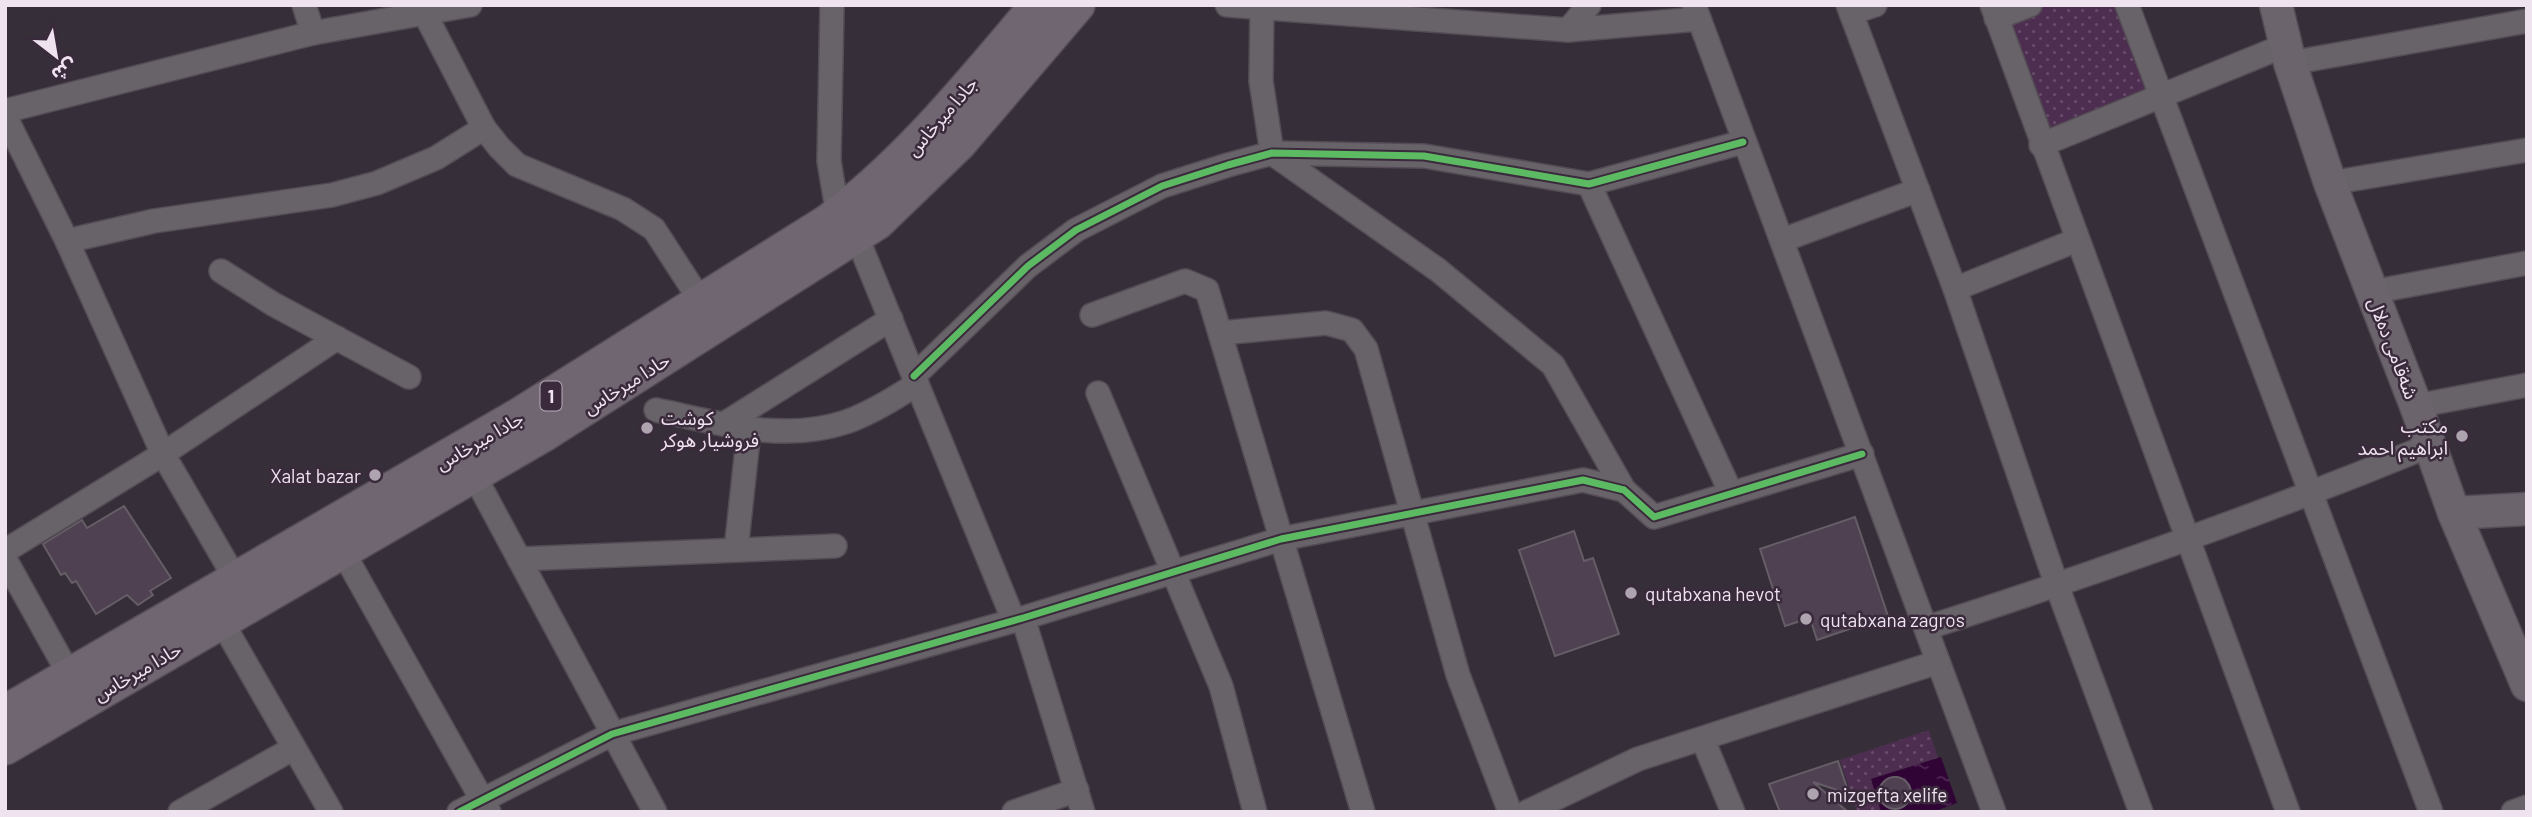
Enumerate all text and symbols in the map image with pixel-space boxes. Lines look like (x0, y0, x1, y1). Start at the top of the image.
north arrow (21, 21, 91, 91)
text: ش (48, 54, 82, 88)
street label: جادا ميرخاس (900, 72, 982, 161)
street label: شەقامی دەلال (2363, 294, 2424, 402)
street label: حادا ميرخاس (579, 347, 674, 419)
road number: 1 (540, 382, 562, 410)
street label: جادا ميرخاس (431, 406, 528, 475)
place label: كوشت فروشيار هوكر (660, 406, 759, 452)
place label: مكتب ابراهيم احمد (2358, 414, 2448, 463)
marker: كوشت فروشيار هوكر (639, 420, 655, 436)
marker: مكتب ابراهيم احمد (2454, 428, 2470, 444)
place label: Xalat bazar (270, 464, 361, 487)
marker: Xalat bazar (367, 467, 383, 483)
place label: qutabxana hevot (1645, 582, 1781, 605)
marker: qutabxana hevot (1623, 585, 1639, 601)
place label: qutabxana zagros (1820, 608, 1965, 631)
marker: qutabxana zagros (1798, 611, 1814, 627)
street label: حادا ميرخاس (89, 637, 186, 706)
place label: mizgefta xelife (1827, 783, 1947, 806)
marker: mizgefta xelife (1805, 786, 1821, 802)

